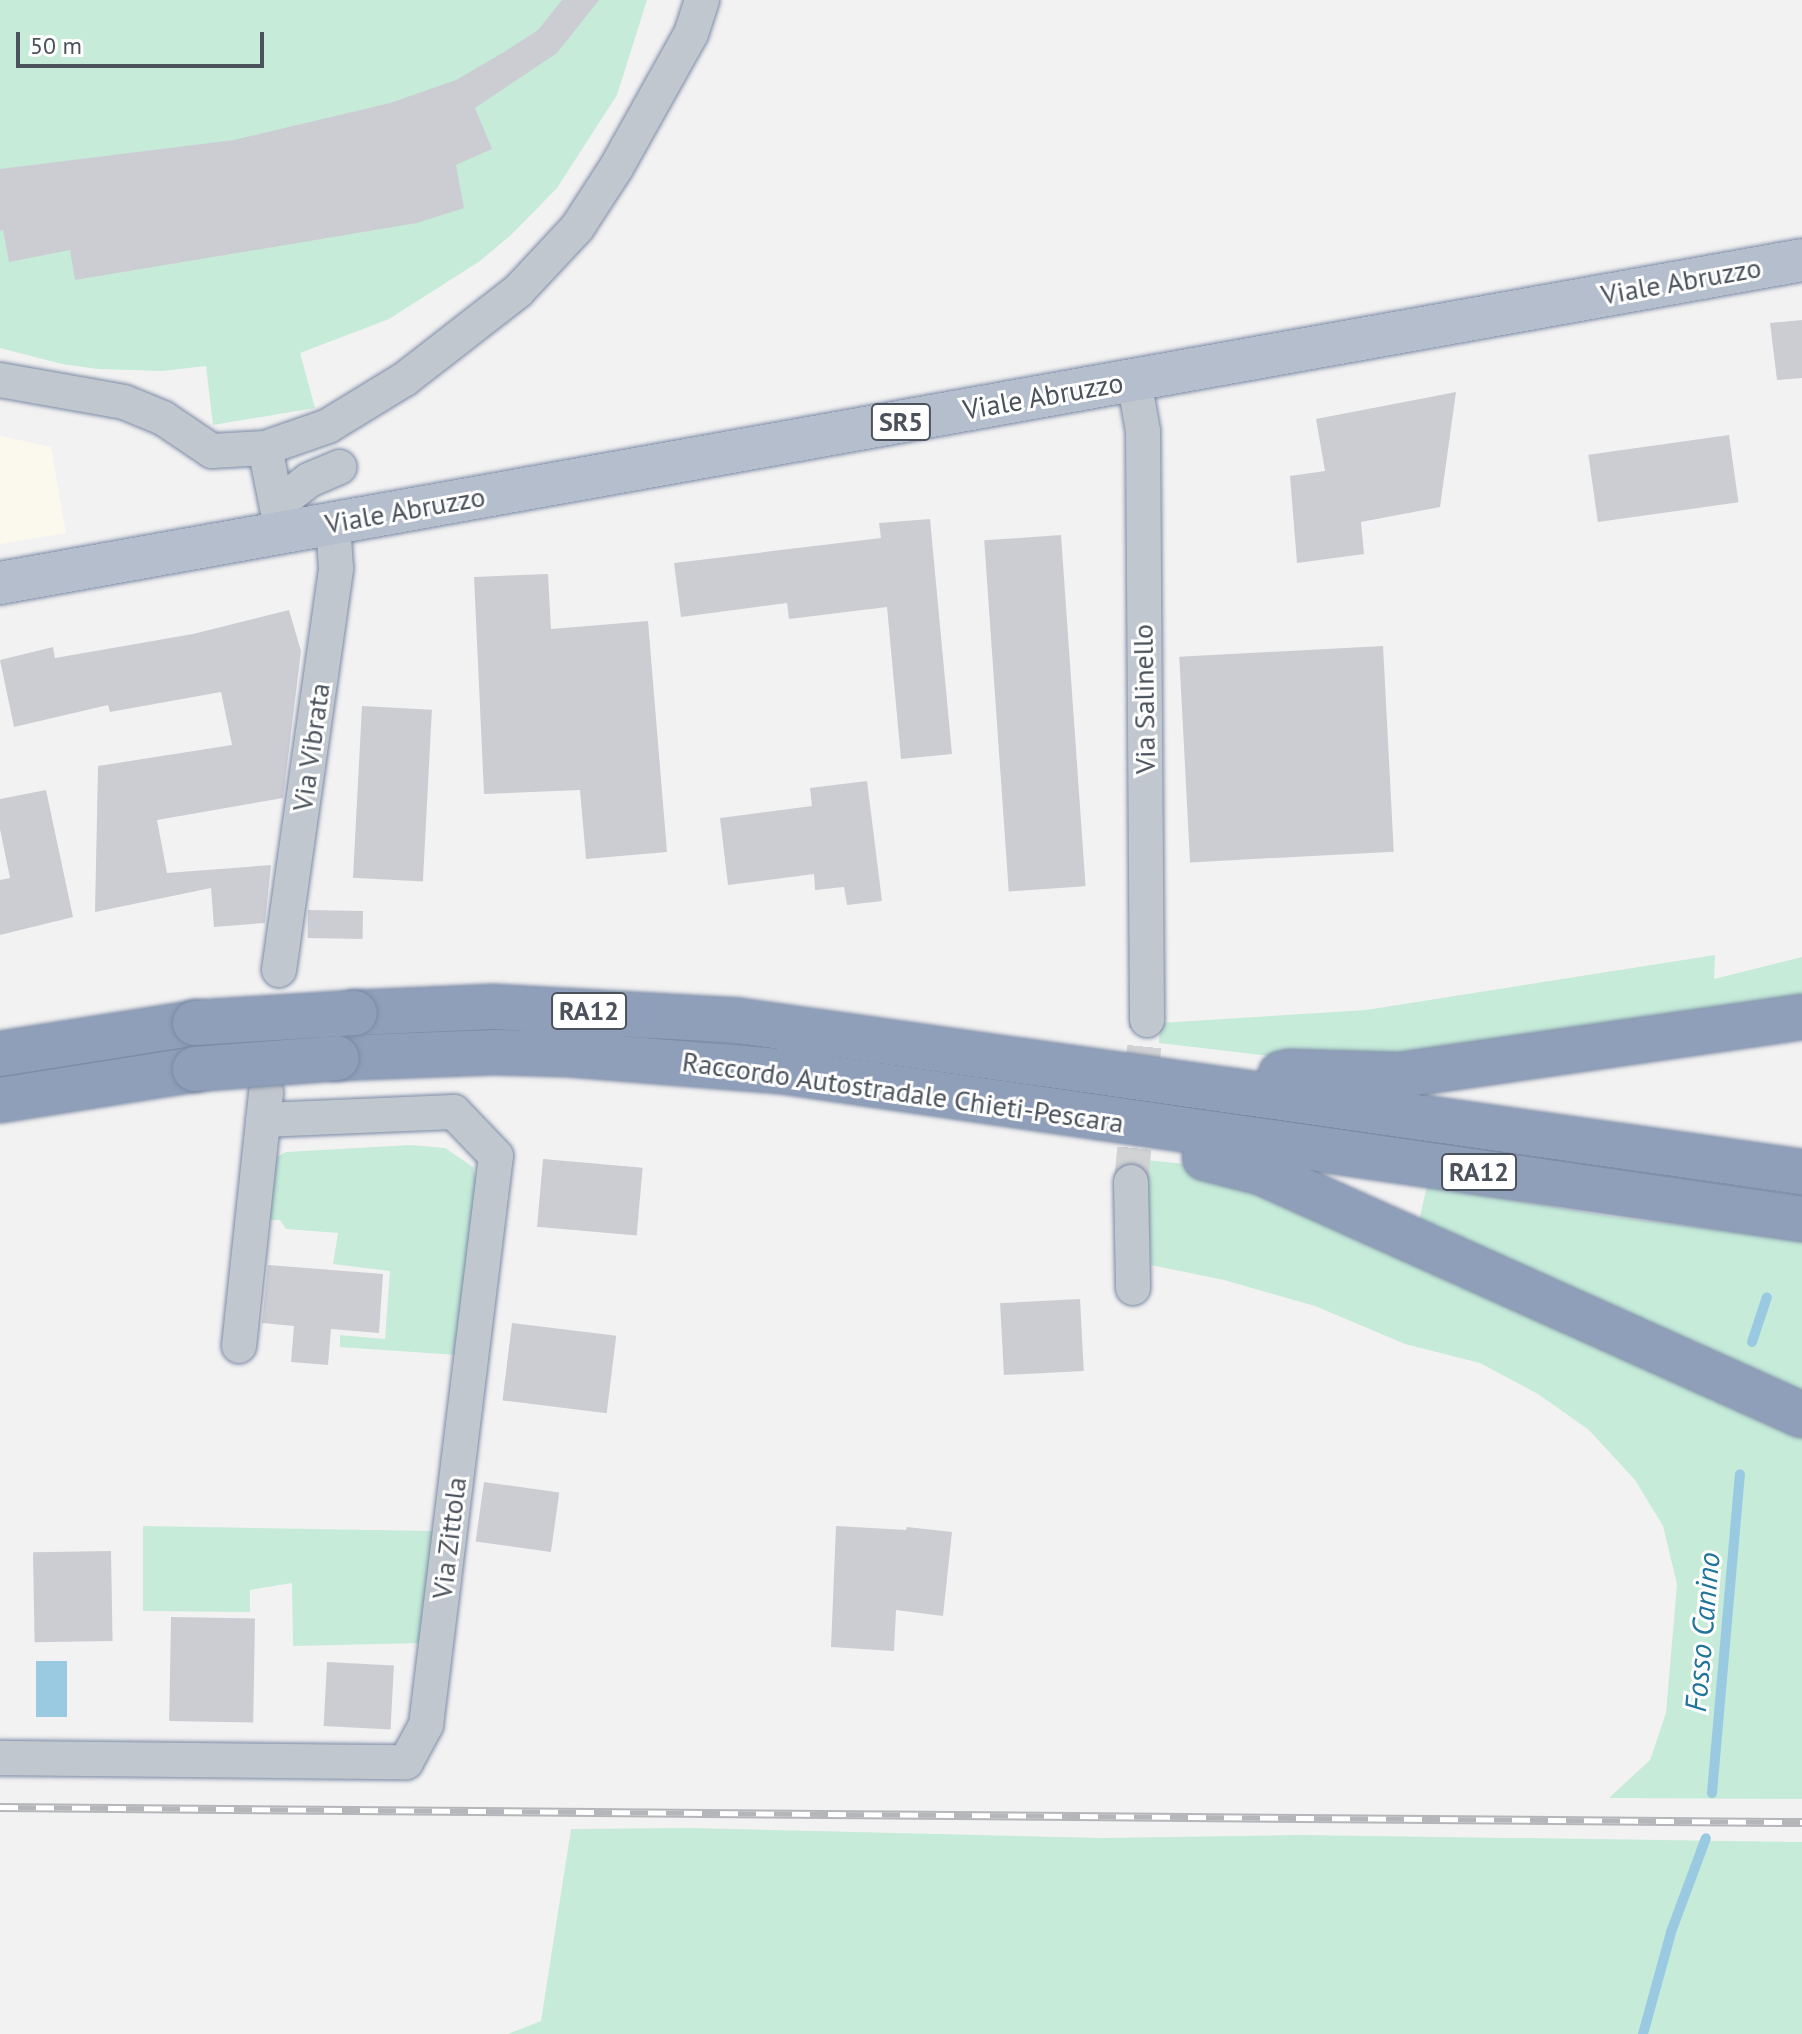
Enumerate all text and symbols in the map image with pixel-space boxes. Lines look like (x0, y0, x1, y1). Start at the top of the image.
scale bar (20, 16, 268, 66)
text: 50 m (30, 30, 82, 61)
street label: Viale Abruzzo (1598, 250, 1764, 312)
street label: Viale Abruzzo (960, 365, 1126, 427)
road number: SR5 (869, 400, 933, 444)
street label: Viale Abruzzo (322, 479, 488, 541)
street label: Via Salinello (1126, 624, 1162, 774)
street label: Via Vibrata (285, 680, 337, 814)
road number: RA12 (551, 989, 627, 1033)
street label: Raccordo Autostradale Chieti-Pescara (680, 1044, 1126, 1140)
road number: RA12 (1441, 1150, 1517, 1194)
street label: Via Zittola (425, 1475, 473, 1601)
water label: Fosso Canino (1677, 1551, 1727, 1713)

